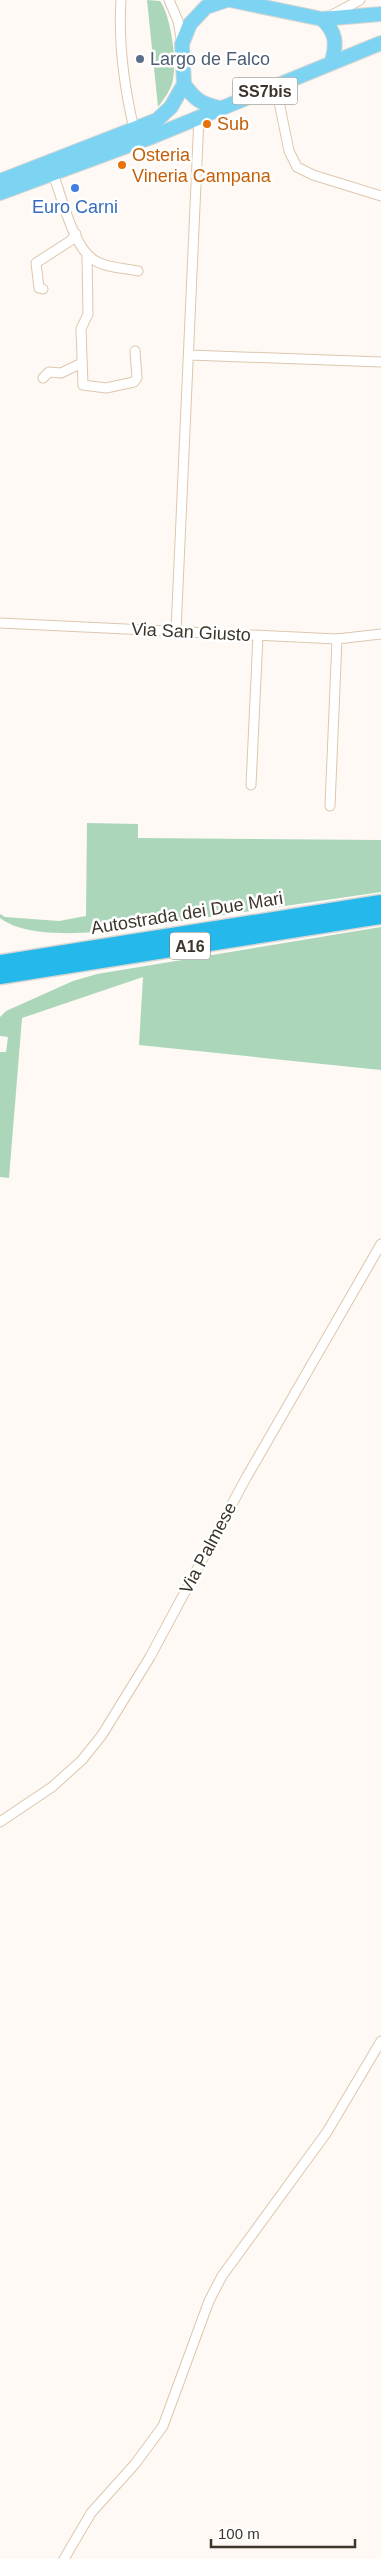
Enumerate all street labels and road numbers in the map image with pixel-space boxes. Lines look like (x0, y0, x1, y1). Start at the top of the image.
road number: SS7bis (232, 78, 298, 104)
street label: Via San Giusto (131, 619, 251, 645)
street label: Autostrada dei Due Mari (90, 888, 284, 938)
road number: A16 (170, 932, 210, 959)
street label: Via Palmese (176, 1499, 240, 1597)

